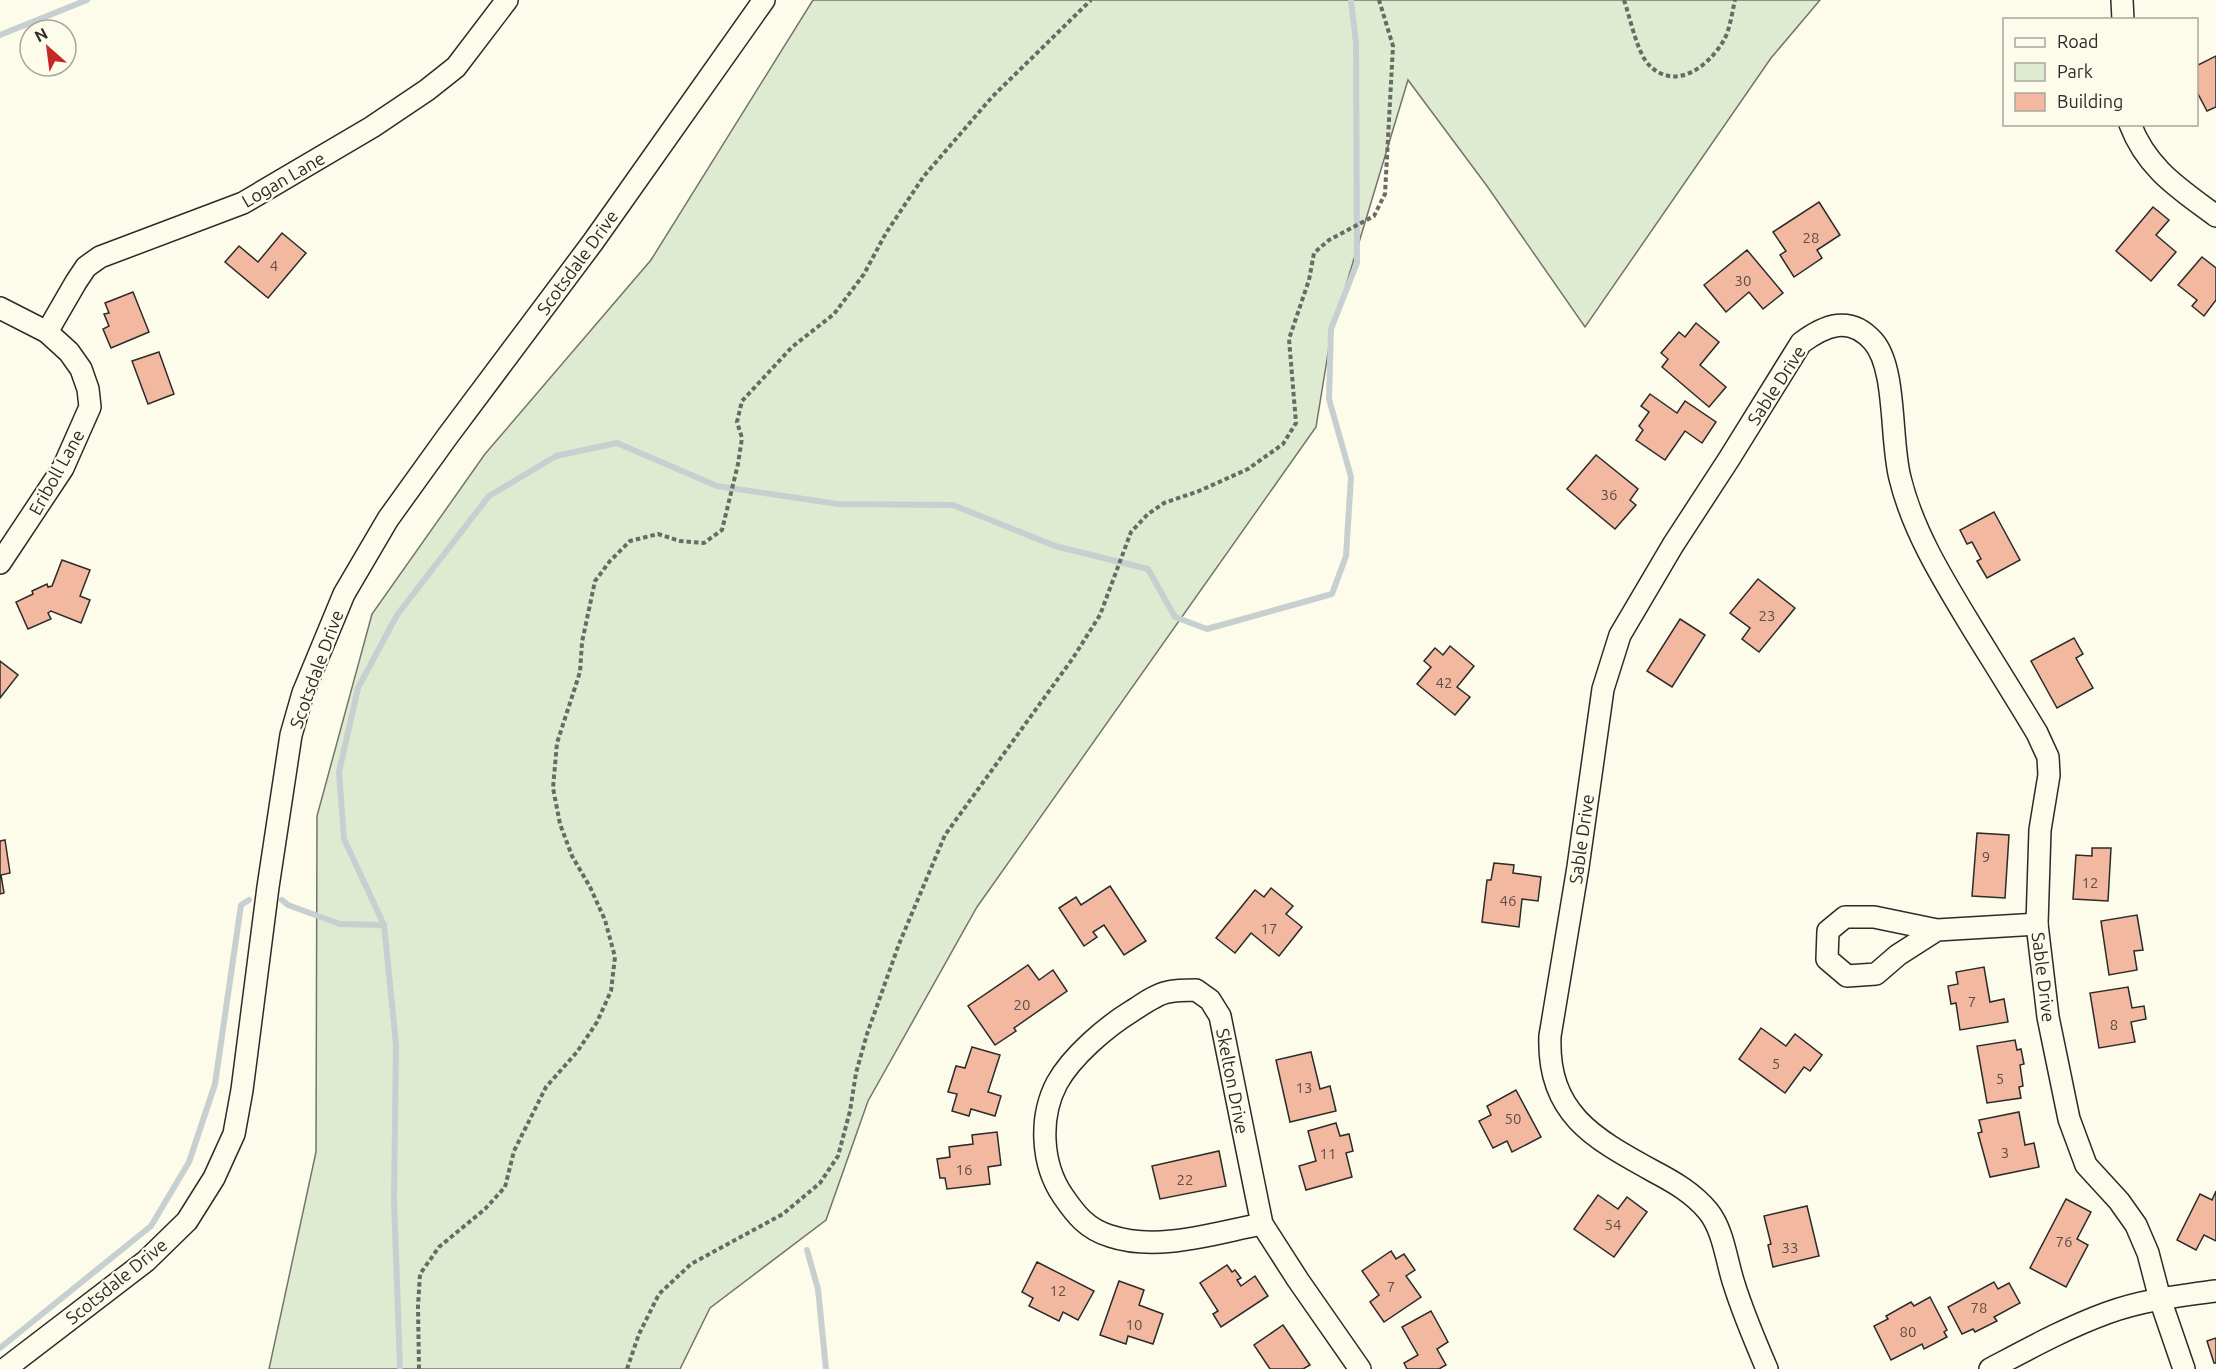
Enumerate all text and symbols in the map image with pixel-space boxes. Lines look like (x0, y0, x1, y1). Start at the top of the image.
north arrow (18, 18, 78, 78)
legend (2003, 18, 2198, 126)
text: N (31, 24, 50, 46)
text: Road (2057, 31, 2099, 51)
text: Park (2057, 61, 2093, 81)
text: Building (2057, 91, 2123, 111)
street label: Logan Lane (238, 147, 328, 211)
street label: Scotsdale Drive (532, 206, 622, 318)
house number: 28 (1803, 229, 1819, 246)
house number: 4 (270, 257, 278, 274)
house number: 30 (1735, 272, 1751, 289)
street label: Sable Drive (1743, 342, 1809, 428)
street label: Eriboll Lane (24, 426, 88, 518)
house number: 36 (1601, 486, 1617, 503)
street label: Scotsdale Drive (285, 607, 347, 731)
house number: 23 (1759, 607, 1775, 624)
house number: 42 (1436, 674, 1452, 691)
street label: Sable Drive (1565, 793, 1597, 885)
house number: 9 (1982, 848, 1990, 865)
house number: 12 (2082, 874, 2098, 891)
house number: 46 (1500, 892, 1516, 909)
house number: 17 (1261, 920, 1277, 937)
street label: Sable Drive (2029, 931, 2059, 1023)
house number: 7 (1968, 993, 1976, 1010)
house number: 20 (1014, 996, 1030, 1013)
house number: 8 (2110, 1016, 2118, 1033)
street label: Skelton Drive (1213, 1026, 1253, 1136)
house number: 5 (1772, 1055, 1780, 1072)
house number: 5 (1996, 1070, 2004, 1087)
house number: 13 (1296, 1079, 1312, 1096)
house number: 50 (1505, 1110, 1521, 1127)
house number: 3 (2001, 1144, 2009, 1161)
house number: 11 (1320, 1145, 1336, 1162)
house number: 16 (956, 1161, 972, 1178)
house number: 22 (1177, 1171, 1193, 1188)
house number: 54 (1605, 1216, 1621, 1233)
house number: 76 (2056, 1233, 2072, 1250)
street label: Scotsdale Drive (61, 1234, 171, 1328)
house number: 33 (1782, 1239, 1798, 1256)
house number: 7 (1387, 1278, 1395, 1295)
house number: 12 (1050, 1282, 1066, 1299)
house number: 78 (1971, 1299, 1987, 1316)
house number: 10 (1126, 1316, 1142, 1333)
house number: 80 (1900, 1323, 1916, 1340)

